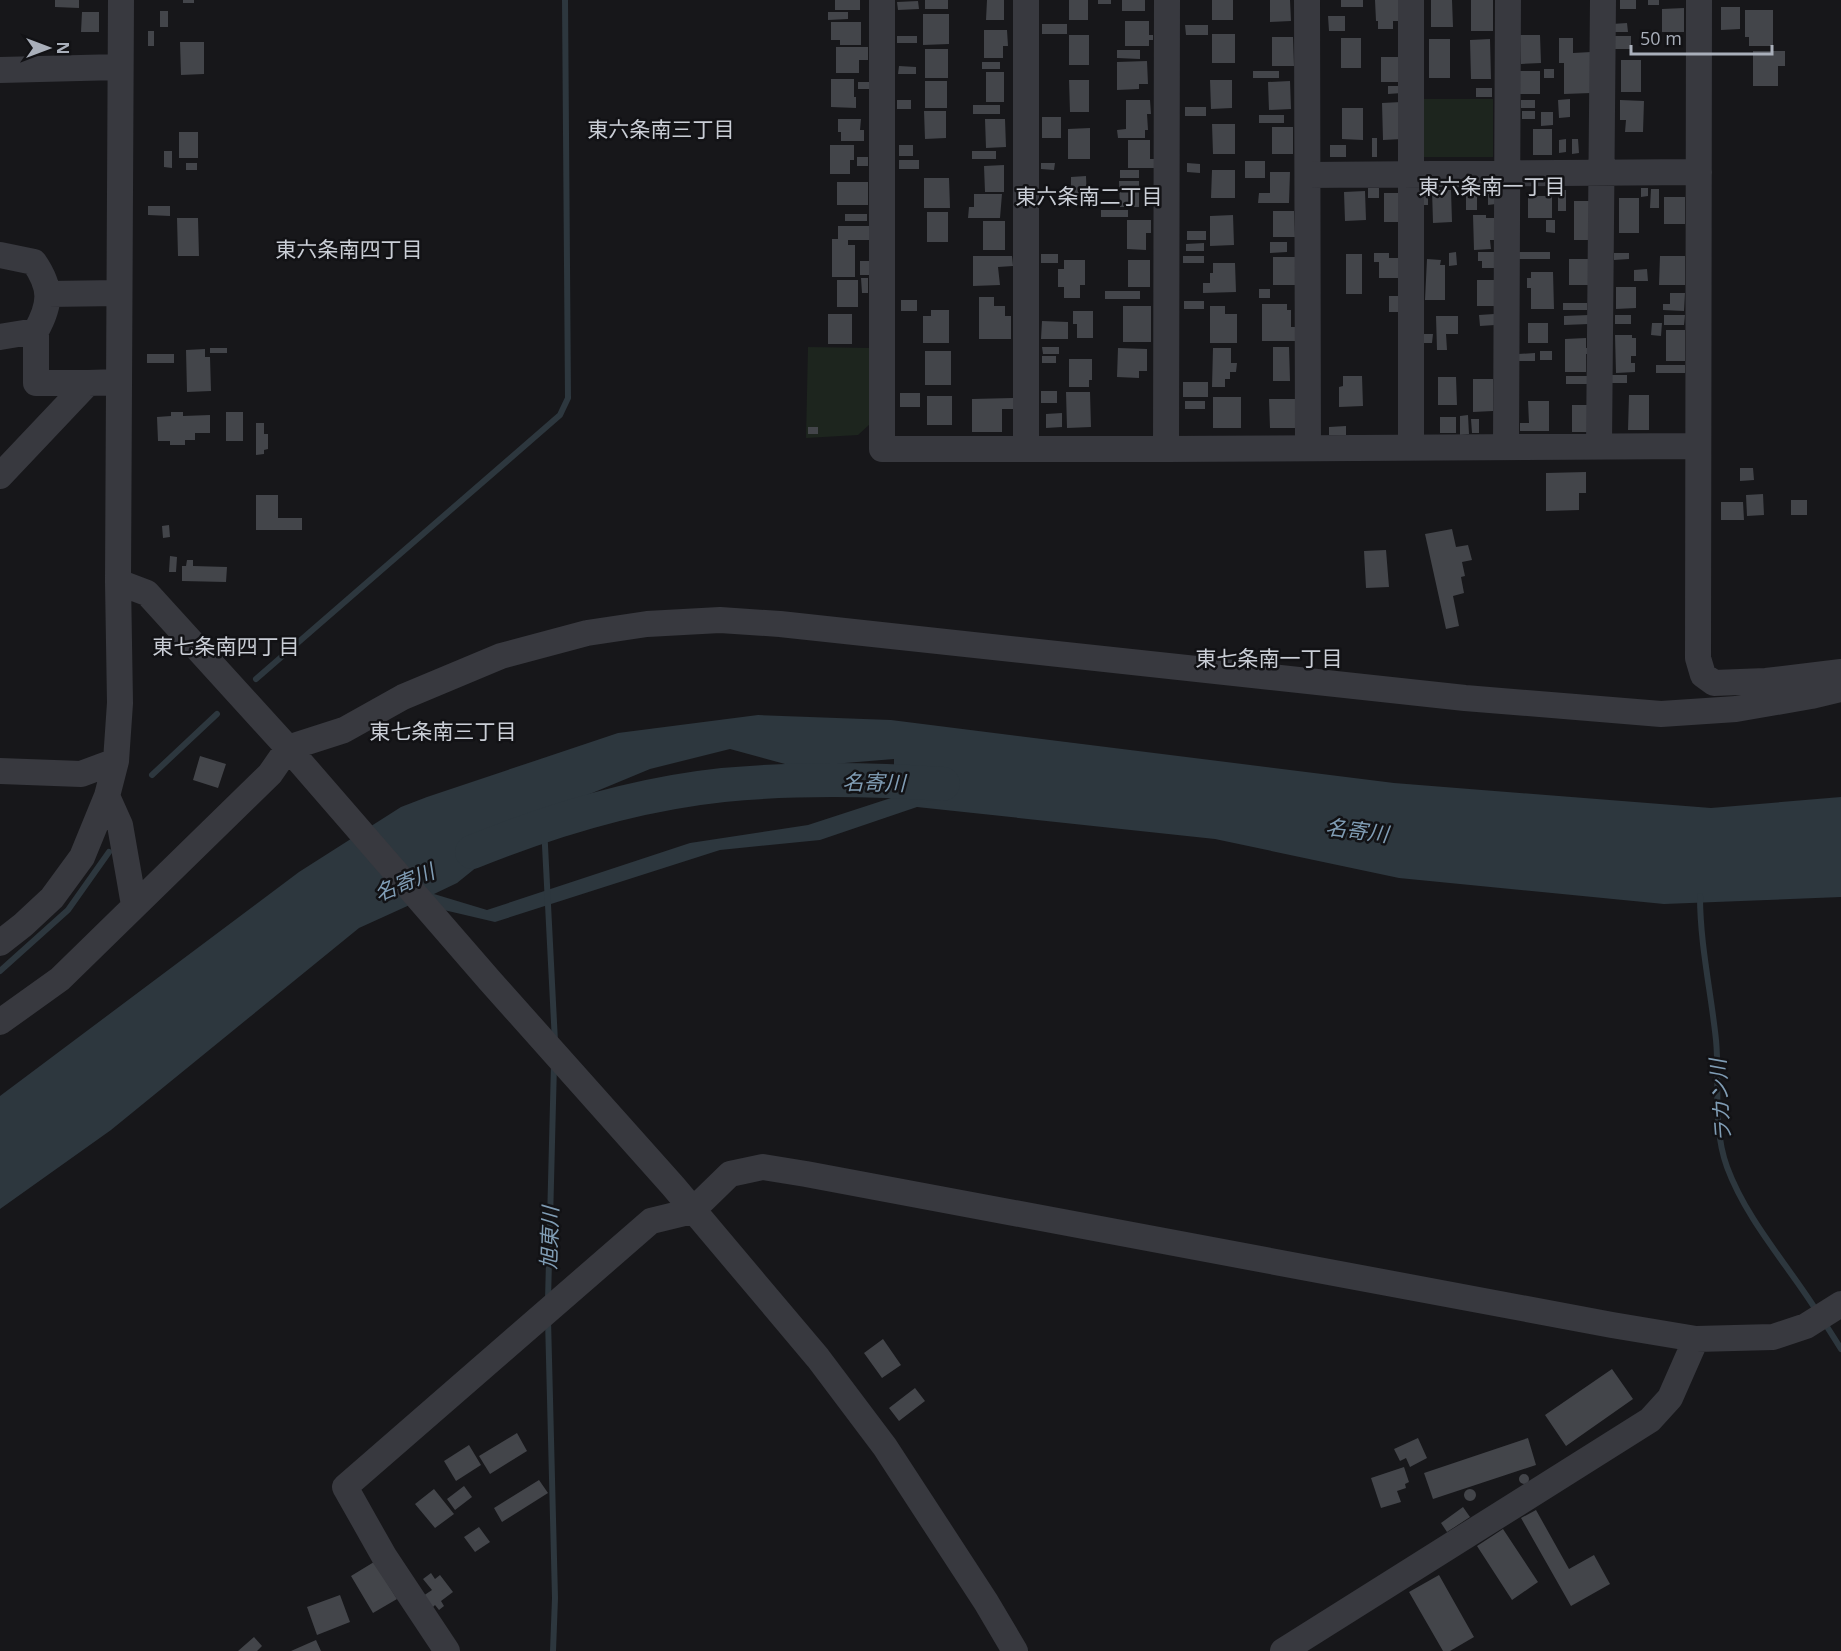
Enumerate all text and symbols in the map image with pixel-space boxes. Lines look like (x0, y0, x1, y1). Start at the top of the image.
north arrow (18, 18, 78, 78)
scale bar (1631, 18, 1772, 56)
text: 50 m (1640, 26, 1682, 50)
text: N (52, 41, 74, 55)
district label: 東六条南三丁目 (588, 115, 735, 143)
district label: 東六条南一丁目 (1419, 172, 1566, 200)
district label: 東六条南二丁目 (1016, 182, 1163, 210)
district label: 東六条南四丁目 (276, 235, 423, 263)
district label: 東七条南四丁目 (153, 632, 300, 660)
district label: 東七条南一丁目 (1196, 644, 1343, 672)
district label: 東七条南三丁目 (370, 717, 517, 745)
water label: 名寄川 (842, 767, 908, 797)
water label: 名寄川 (1324, 812, 1392, 848)
water label: 名寄川 (370, 856, 440, 907)
water label: ラカン川 (1703, 1056, 1737, 1144)
water label: 旭東川 (534, 1204, 564, 1270)

